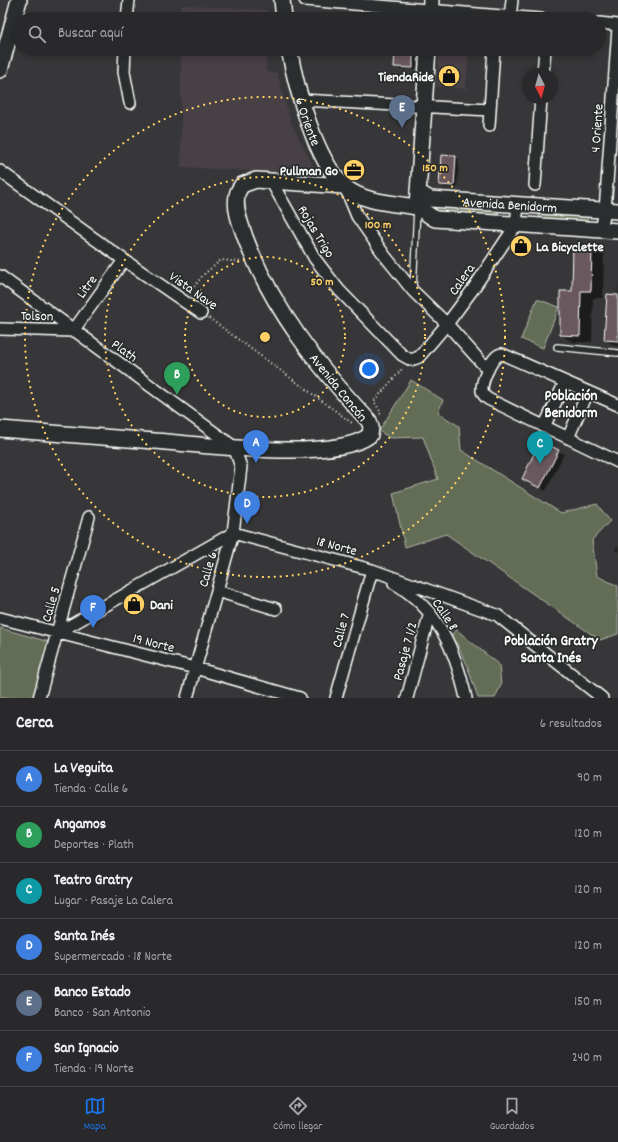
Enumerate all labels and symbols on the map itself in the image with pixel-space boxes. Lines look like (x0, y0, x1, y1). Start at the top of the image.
shop icon: TiendaRide (436, 63, 462, 89)
place label: TiendaRide (378, 68, 434, 88)
north arrow (522, 68, 558, 104)
street label: 6 Oriente (289, 95, 325, 149)
pin: E (389, 95, 415, 128)
street label: 4 Oriente (586, 103, 610, 153)
office icon: Pullman Go (341, 157, 367, 183)
text: 150 m (422, 160, 448, 177)
place label: Pullman Go (280, 162, 338, 182)
street label: Avenida Benidorm (462, 193, 558, 219)
street label: Rojas Trigo (292, 202, 339, 262)
text: 100 m (365, 217, 391, 234)
shop icon: La Bicyclette (508, 233, 534, 259)
place label: La Bicyclette (536, 238, 604, 258)
street label: Calera (444, 260, 481, 300)
street label: Vista Nave (164, 267, 221, 316)
street label: Litre (72, 271, 103, 303)
text: 50 m (310, 274, 334, 291)
street label: Tolson (21, 307, 53, 327)
centre of rings (258, 330, 272, 344)
street label: Plath (107, 335, 141, 368)
street label: Avenida Concón (304, 350, 371, 427)
your location (359, 359, 379, 379)
pin: B (164, 362, 190, 395)
district label: Población Benidorm (545, 386, 598, 425)
pin: A (243, 430, 269, 463)
pin: C (527, 431, 553, 464)
pin: D (234, 491, 260, 524)
street label: 18 Norte (314, 532, 359, 562)
street label: Calle 6 (194, 549, 224, 590)
street label: Calle 5 (37, 584, 66, 625)
shop icon: Dani (121, 591, 147, 617)
pin: F (80, 595, 106, 628)
street label: Calle 8 (426, 595, 463, 636)
place label: Dani (150, 596, 173, 616)
street label: Calle 7 (328, 611, 356, 650)
street label: Pasaje 7 1/2 (388, 620, 423, 683)
street label: 19 Norte (131, 629, 176, 659)
district label: Población Gratry Santa Inés (504, 631, 599, 670)

